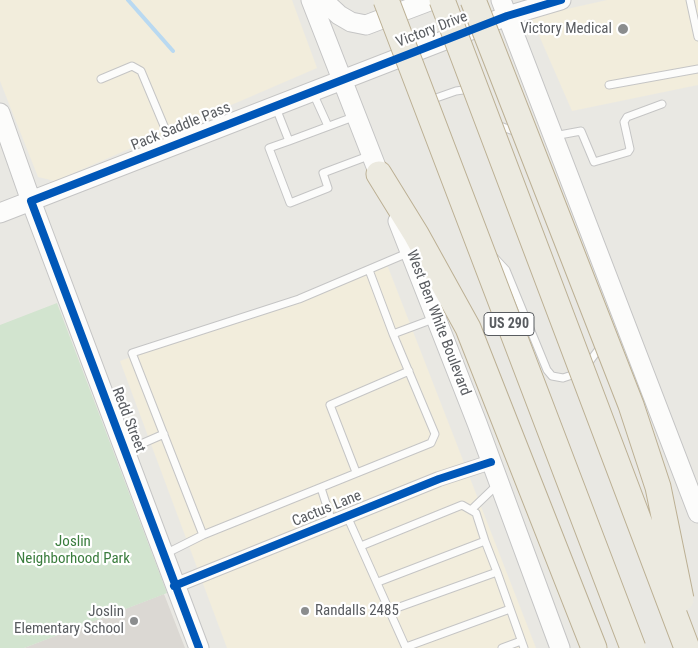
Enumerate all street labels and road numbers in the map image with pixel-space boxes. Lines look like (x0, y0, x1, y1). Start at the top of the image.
street label: Victory Drive (394, 8, 470, 52)
street label: Pack Saddle Pass (129, 99, 233, 155)
street label: West Ben White Boulevard (402, 248, 474, 398)
road number: US 290 (484, 312, 534, 336)
street label: Redd Street (107, 385, 149, 455)
street label: Cactus Lane (290, 487, 364, 531)

